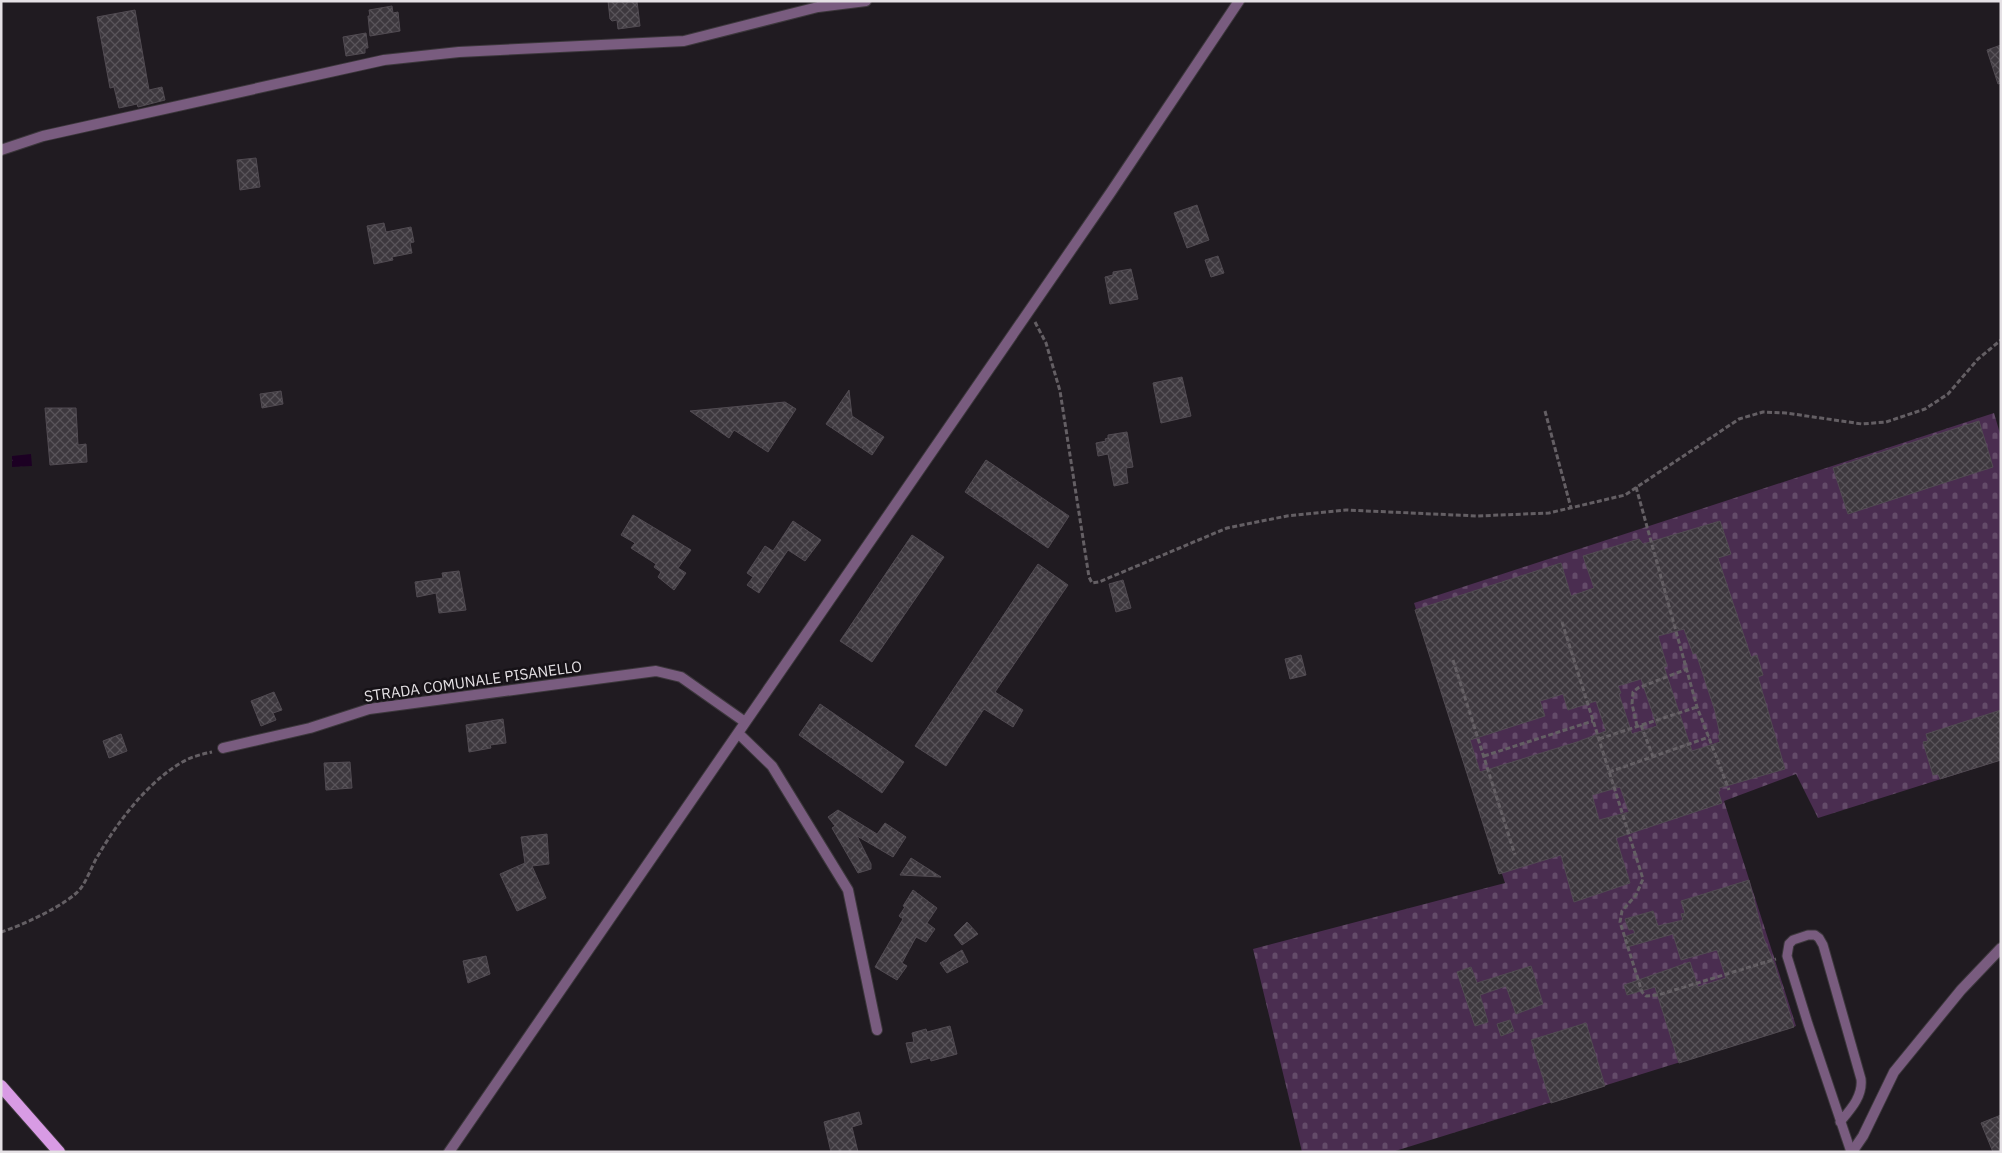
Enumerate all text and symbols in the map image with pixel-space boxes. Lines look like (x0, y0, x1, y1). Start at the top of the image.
street label: STRADA COMUNALE PISANELLO (363, 656, 583, 706)

